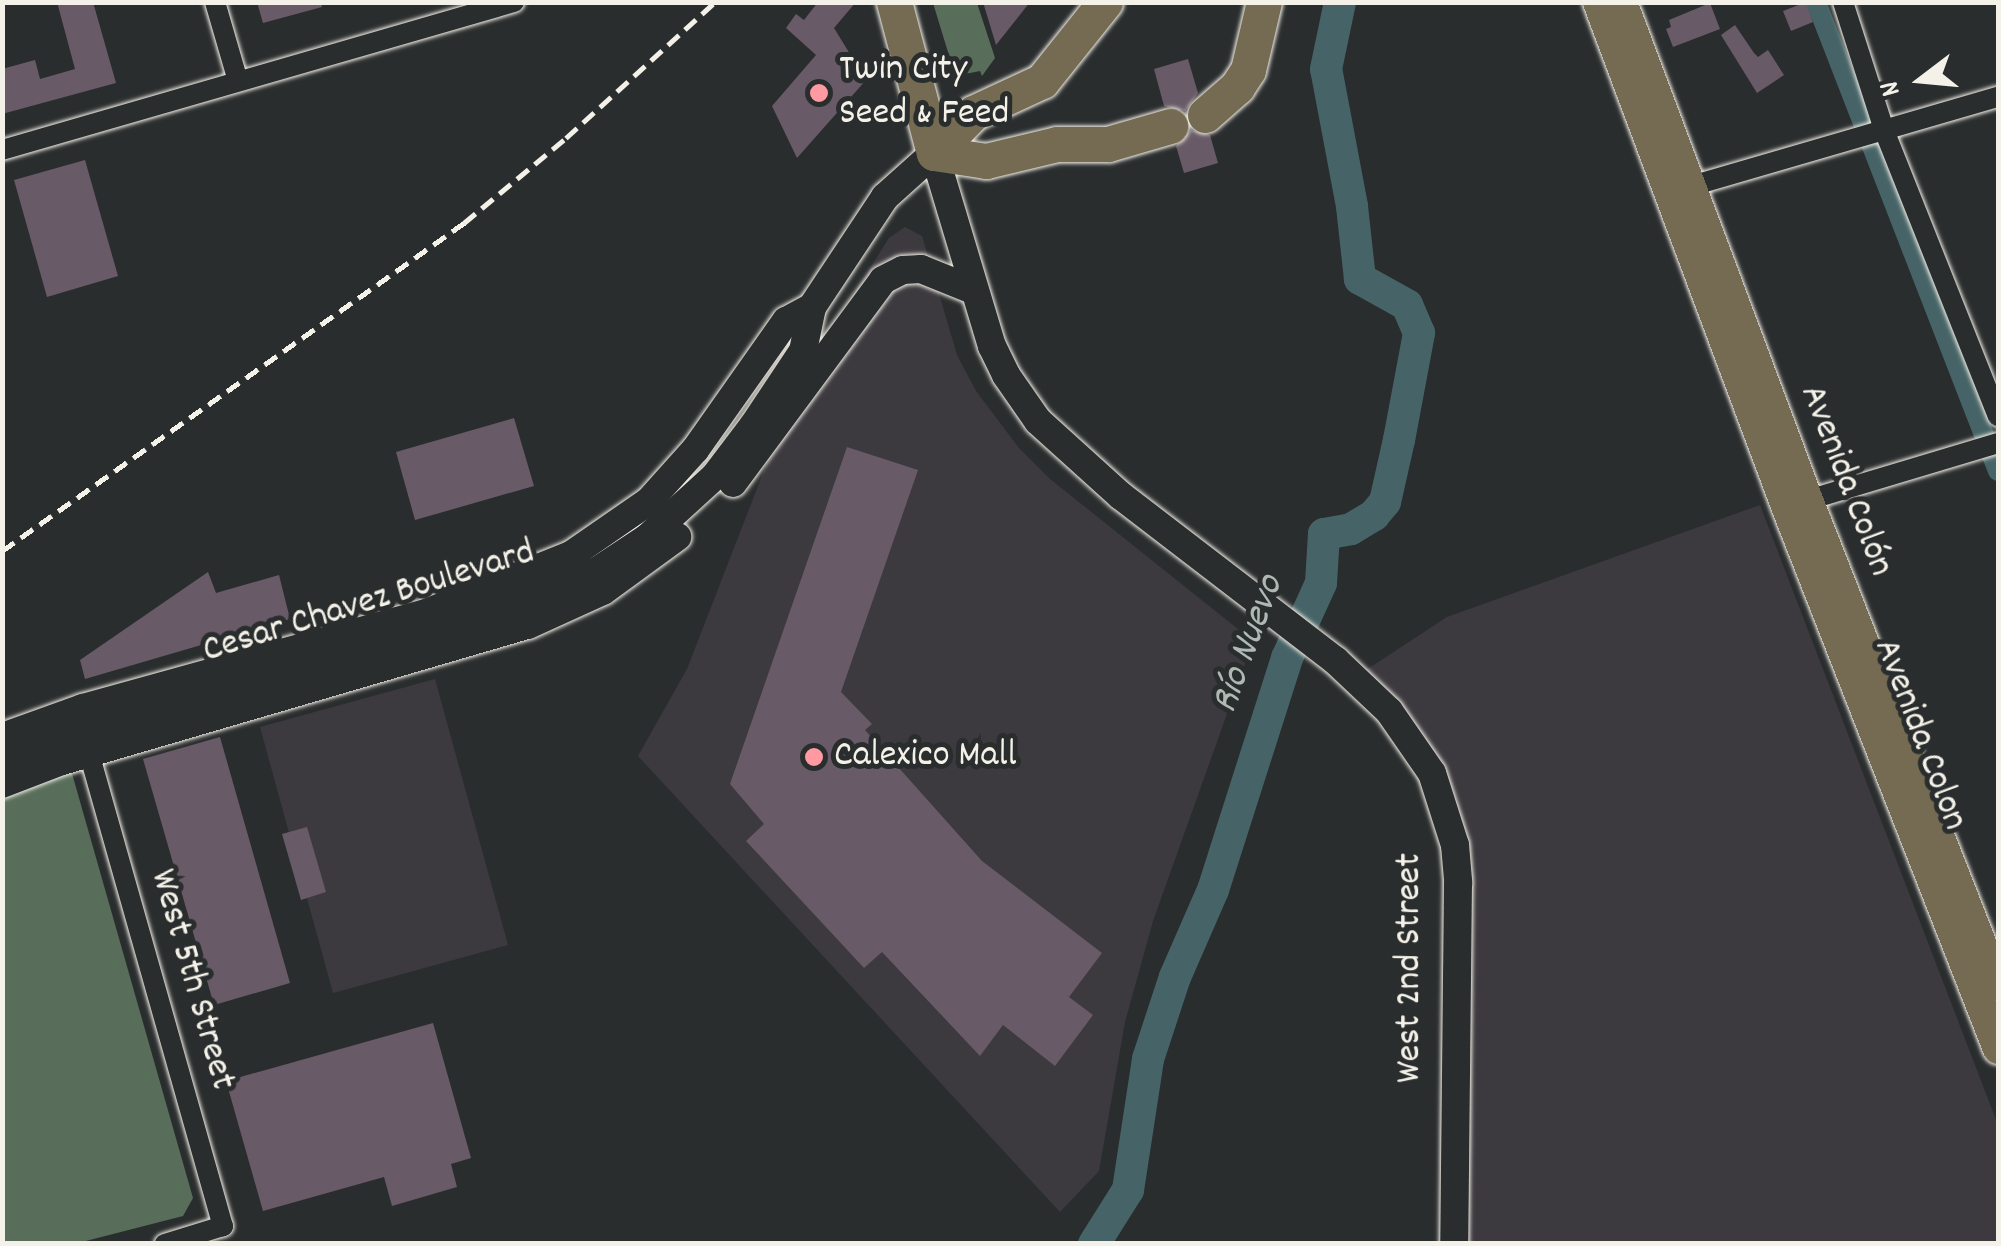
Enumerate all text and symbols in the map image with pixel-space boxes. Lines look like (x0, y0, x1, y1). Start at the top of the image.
north arrow (1871, 30, 1971, 130)
place label: Twin City Seed & Feed (839, 48, 1009, 137)
text: N (1871, 76, 1913, 100)
marker: Twin City Seed & Feed (808, 82, 830, 104)
street label: Avenida Colón (1788, 379, 1902, 583)
street label: Cesar Chavez Boulevard (198, 531, 540, 675)
water label: Río Nuevo (1203, 570, 1297, 720)
street label: Avenida Colon (1862, 633, 1976, 837)
place label: Calexico Mall (834, 734, 1016, 780)
marker: Calexico Mall (803, 746, 825, 768)
street label: West 2nd Street (1388, 853, 1434, 1083)
street label: West 5th Street (138, 864, 244, 1096)

